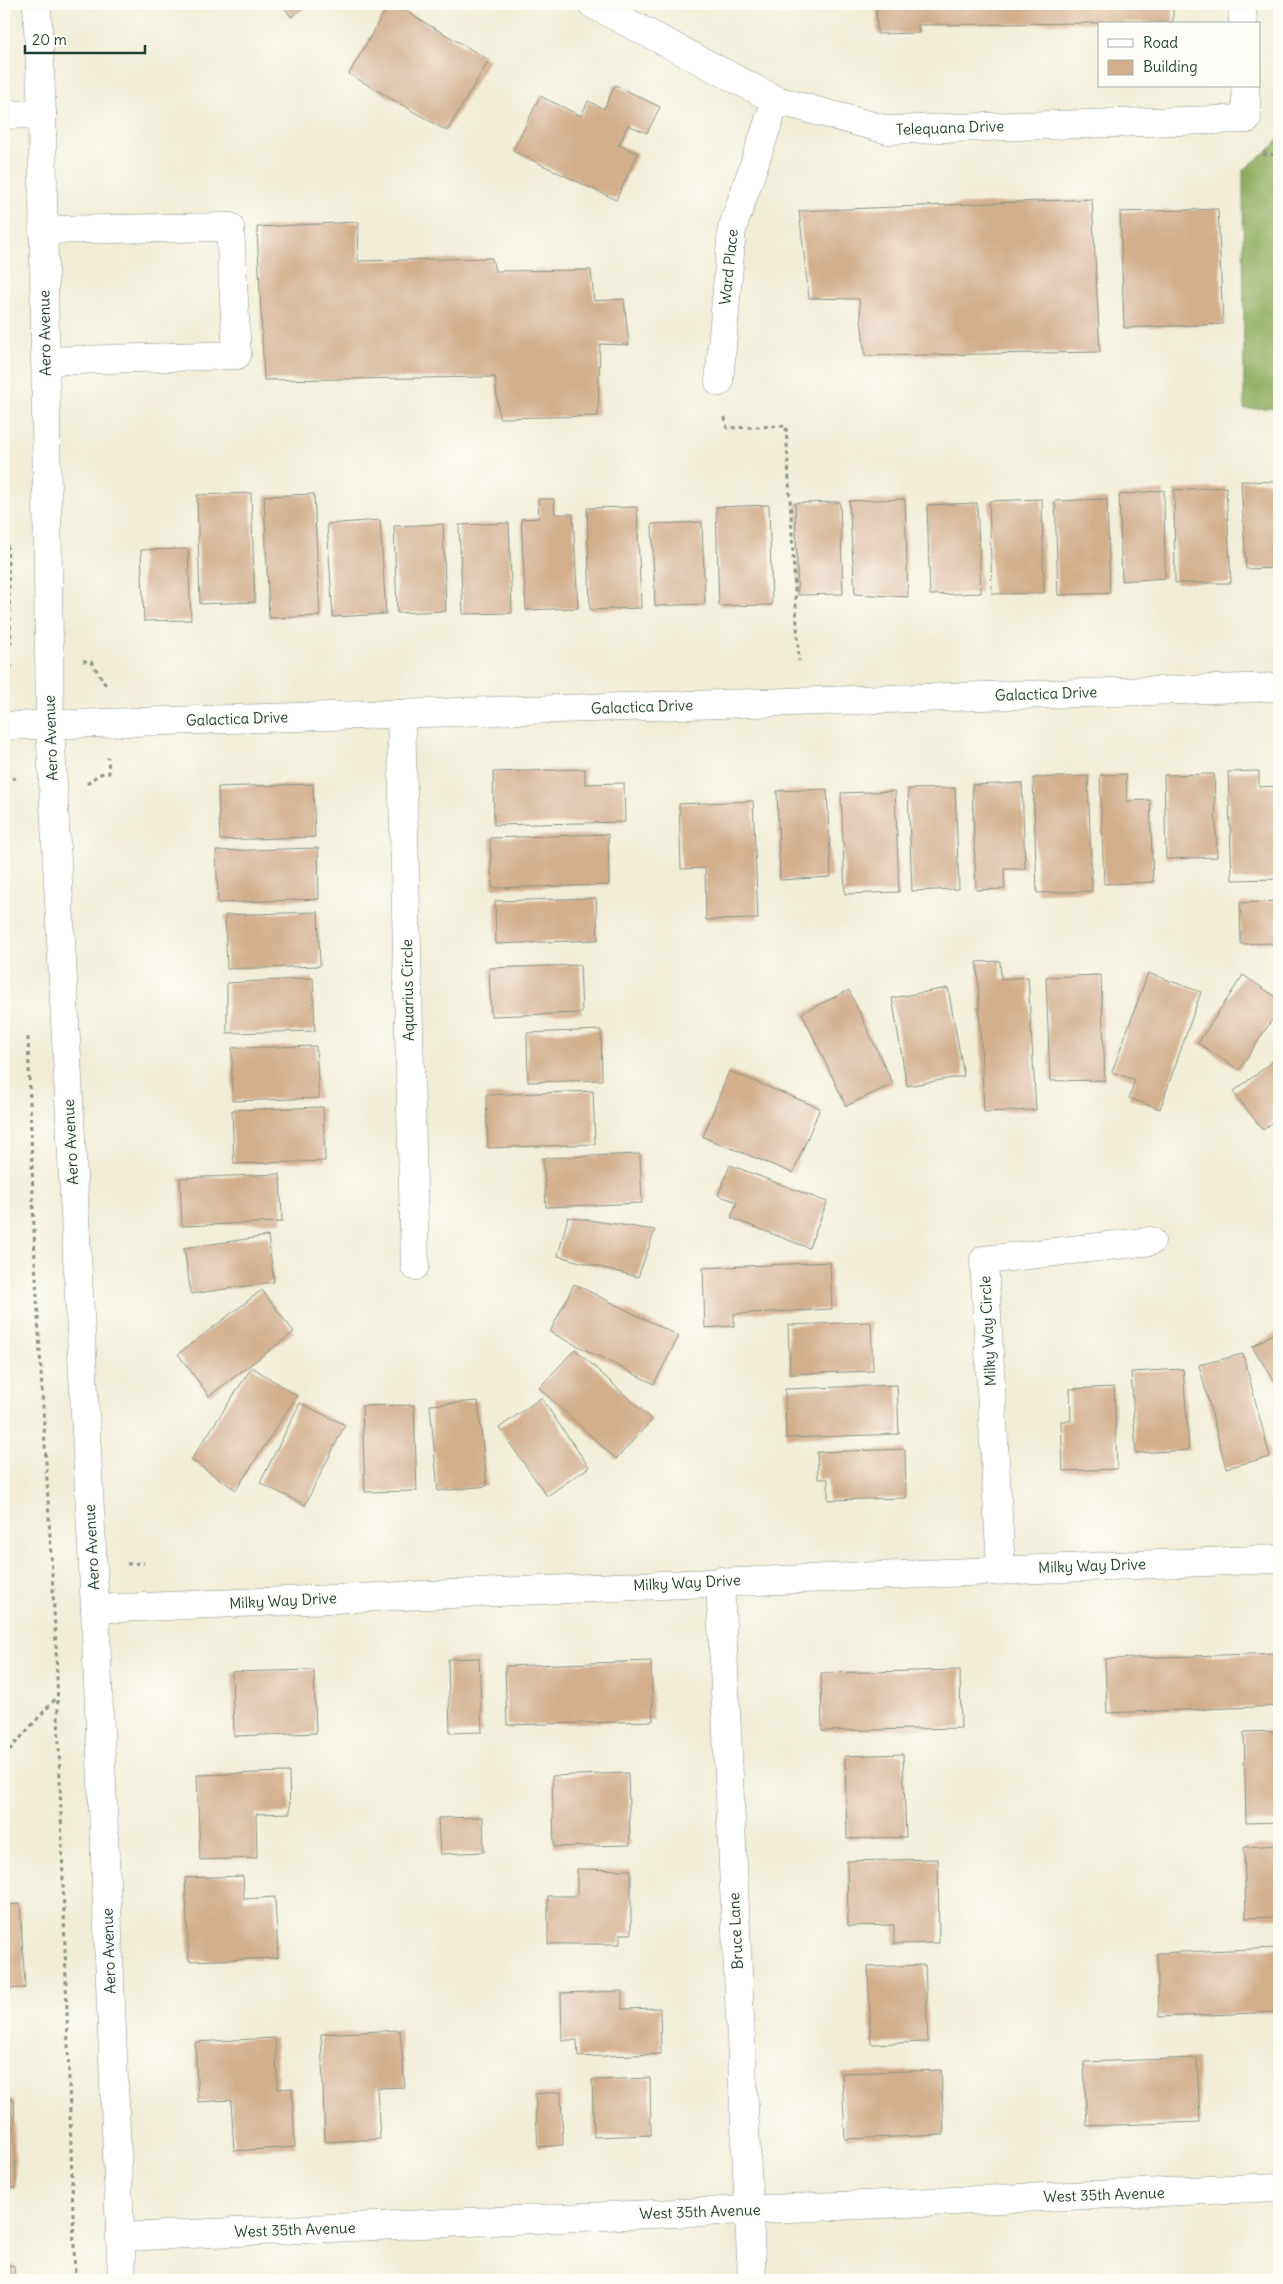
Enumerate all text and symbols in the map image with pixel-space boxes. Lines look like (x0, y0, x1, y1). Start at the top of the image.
scale bar (25, 22, 145, 54)
legend (1098, 22, 1260, 88)
text: 20 m (32, 30, 67, 49)
text: Road (1143, 33, 1178, 52)
text: Building (1143, 57, 1198, 76)
street label: Telequana Drive (896, 116, 1004, 139)
street label: Ward Place (715, 228, 742, 306)
street label: Aero Avenue (34, 290, 55, 376)
street label: Galactica Drive (994, 682, 1097, 705)
street label: Aero Avenue (40, 695, 61, 781)
street label: Galactica Drive (590, 695, 693, 718)
street label: Galactica Drive (185, 707, 288, 730)
street label: Aquarius Circle (397, 939, 418, 1041)
street label: Aero Avenue (59, 1099, 82, 1185)
street label: Milky Way Circle (975, 1275, 1000, 1387)
street label: Aero Avenue (80, 1504, 103, 1590)
street label: Milky Way Drive (1038, 1554, 1146, 1577)
street label: Milky Way Drive (633, 1570, 741, 1595)
street label: Milky Way Drive (229, 1588, 337, 1613)
street label: Bruce Lane (724, 1892, 747, 1970)
street label: Aero Avenue (98, 1908, 119, 1994)
street label: West 35th Avenue (1043, 2183, 1165, 2206)
street label: West 35th Avenue (639, 2200, 761, 2223)
street label: West 35th Avenue (234, 2218, 356, 2241)

